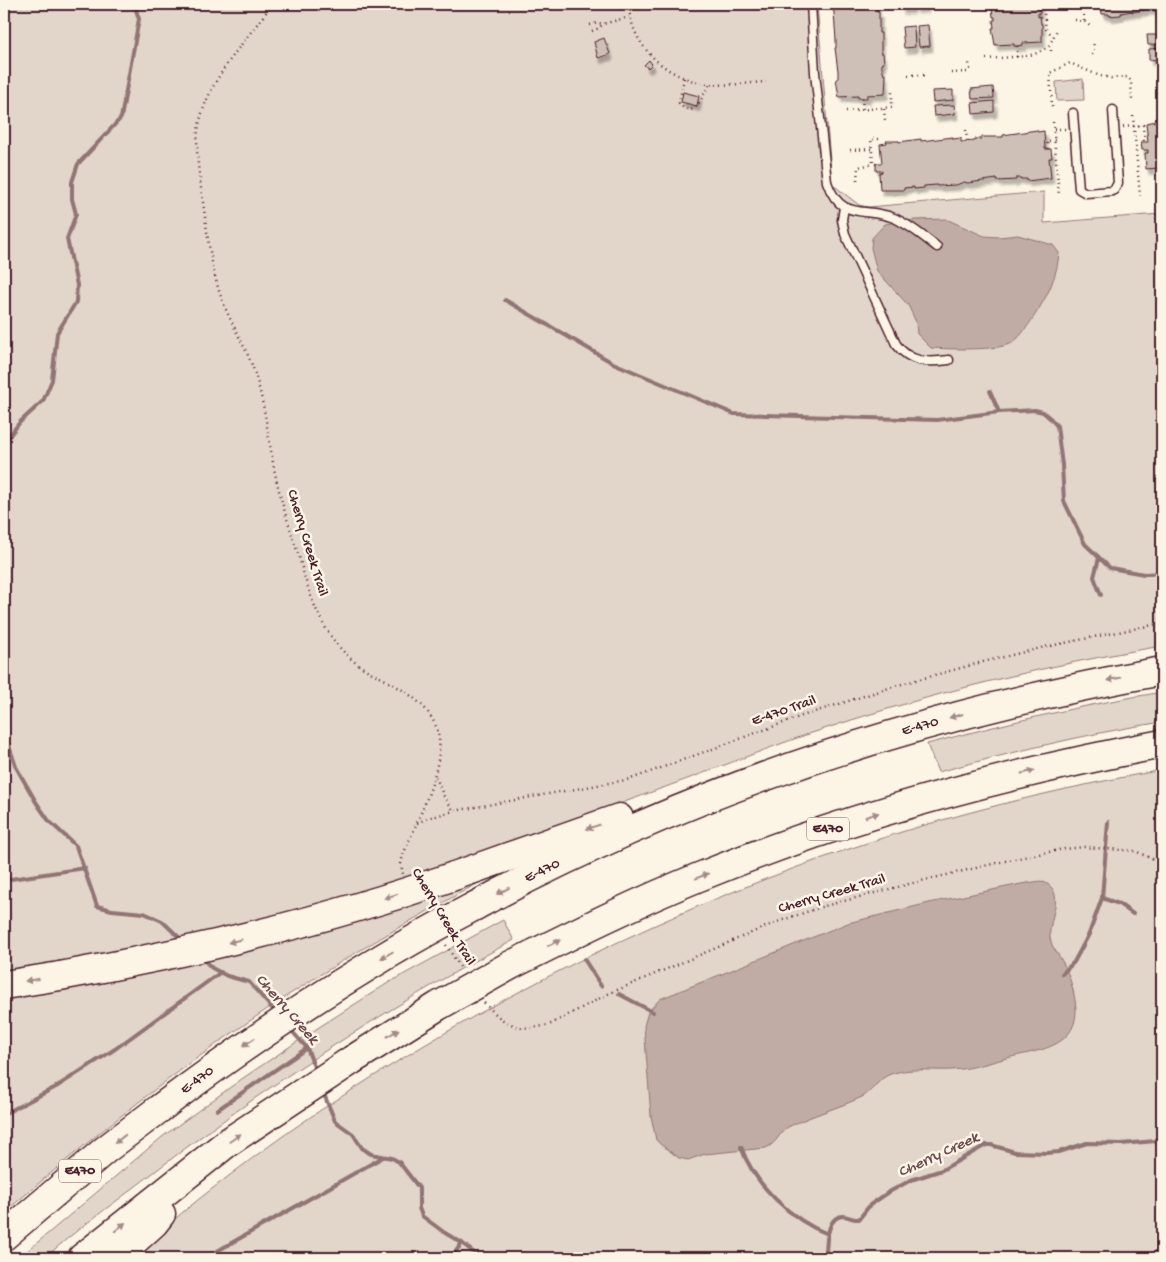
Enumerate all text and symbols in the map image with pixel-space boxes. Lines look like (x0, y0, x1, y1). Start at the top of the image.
street label: Cherry Creek Trail (282, 487, 332, 599)
one-way arrow (1106, 676, 1122, 684)
street label: E-470 Trail (749, 692, 819, 730)
street label: E-470 (900, 713, 941, 740)
one-way arrow (949, 713, 964, 721)
one-way arrow (1021, 768, 1036, 776)
one-way arrow (864, 811, 879, 819)
road number: E470 (807, 818, 849, 841)
one-way arrow (585, 824, 600, 832)
street label: E-470 (522, 855, 564, 887)
street label: Cherry Creek Trail (407, 865, 479, 969)
street label: Cherry Creek Trail (776, 870, 888, 918)
one-way arrow (695, 872, 710, 880)
one-way arrow (496, 887, 510, 895)
one-way arrow (384, 893, 399, 901)
one-way arrow (227, 937, 242, 945)
one-way arrow (547, 939, 561, 947)
one-way arrow (380, 951, 393, 960)
water label: Cherry Creek (250, 971, 323, 1050)
one-way arrow (23, 976, 39, 984)
one-way arrow (386, 1029, 400, 1038)
one-way arrow (243, 1037, 256, 1047)
street label: E-470 (177, 1062, 218, 1099)
water label: Cherry Creek (896, 1128, 984, 1183)
one-way arrow (114, 1133, 127, 1144)
one-way arrow (228, 1133, 242, 1143)
road number: E470 (59, 1160, 101, 1182)
one-way arrow (113, 1222, 126, 1233)

